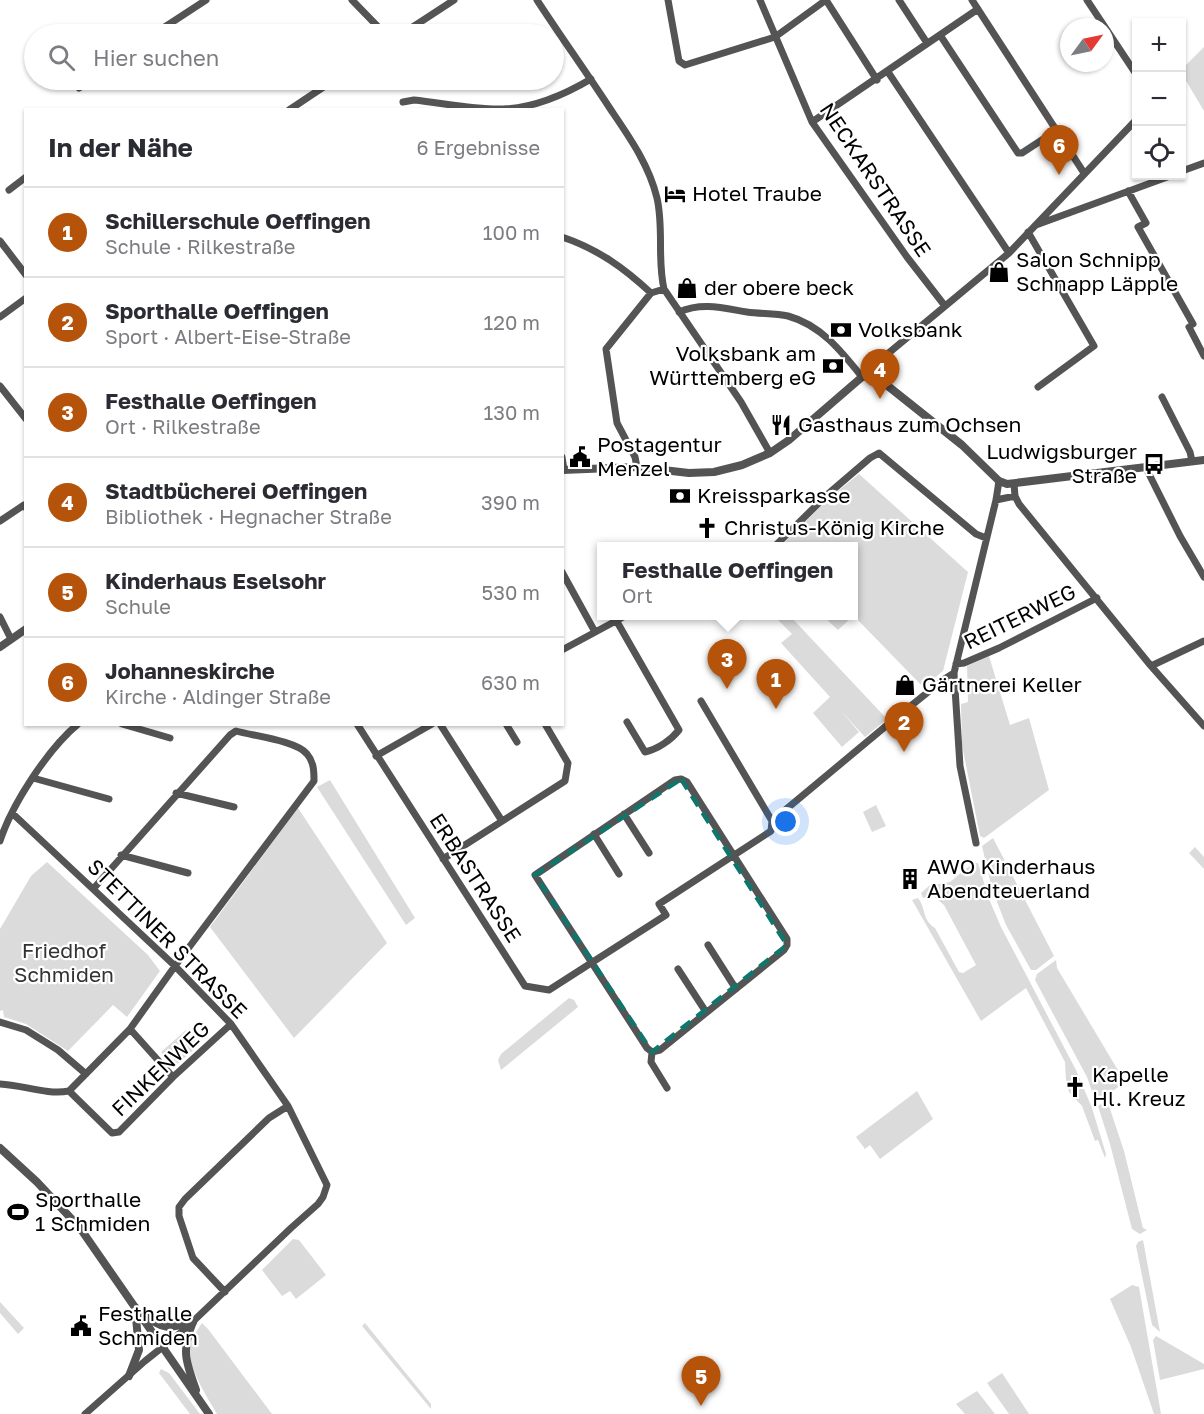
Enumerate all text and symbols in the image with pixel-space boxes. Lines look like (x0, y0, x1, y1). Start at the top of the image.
north arrow (1060, 18, 1114, 72)
map controls (1132, 18, 1186, 180)
button: + (1132, 18, 1186, 72)
search box (24, 24, 564, 90)
icon: search (45, 41, 78, 74)
text: Hier suchen (93, 44, 219, 71)
button: − (1132, 72, 1186, 126)
street label: NECKARSTRASSE (815, 97, 937, 261)
pin: 6 (1040, 126, 1078, 175)
button: locate (1132, 126, 1186, 180)
text: In der Nähe (48, 132, 193, 163)
text: 6 Ergebnisse (416, 135, 540, 159)
place label: Hotel Traube (692, 180, 822, 206)
hotel icon: Hotel Traube (663, 182, 687, 206)
text: Schillerschule Oeffingen (105, 207, 371, 234)
text: 1 (62, 220, 73, 244)
text: 100 m (483, 220, 540, 244)
text: Schule · Rilkestraße (105, 234, 295, 258)
place label: Salon Schnipp Schnapp Läpple (1016, 246, 1178, 296)
shop icon: Salon Schnipp Schnapp Läpple (987, 260, 1011, 284)
place label: der obere beck (704, 274, 854, 300)
shop icon: der obere beck (675, 276, 699, 300)
text: Sporthalle Oeffingen (105, 297, 329, 324)
text: 2 (61, 310, 74, 334)
text: 120 m (484, 310, 540, 334)
place label: Volksbank (858, 316, 963, 342)
bank icon: Volksbank (829, 318, 853, 342)
text: Sport · Albert-Eise-Straße (105, 324, 351, 348)
place label: Volksbank am Württemberg eG (649, 340, 816, 390)
pin: 4 (860, 350, 900, 399)
bank icon: Volksbank am Württemberg eG (821, 354, 845, 378)
text: Festhalle Oeffingen (105, 387, 317, 414)
text: 3 (61, 400, 74, 424)
text: 130 m (484, 400, 540, 424)
place label: Gasthaus zum Ochsen (798, 411, 1021, 437)
restaurant icon: Gasthaus zum Ochsen (769, 413, 793, 437)
text: Ort · Rilkestraße (105, 414, 261, 438)
place label: Postagentur Menzel (597, 431, 722, 481)
place label: Ludwigsburger Straße (986, 438, 1137, 488)
public building icon: Postagentur Menzel (568, 445, 592, 469)
bus stop icon: Ludwigsburger Straße (1142, 452, 1166, 476)
text: Stadtbücherei Oeffingen (105, 477, 367, 504)
place label: Kreissparkasse (697, 482, 850, 508)
bank icon: Kreissparkasse (668, 484, 692, 508)
text: 4 (61, 490, 74, 514)
text: 390 m (481, 490, 540, 514)
text: Bibliothek · Hegnacher Straße (105, 504, 392, 528)
place label: Christus-König Kirche (724, 514, 944, 540)
church icon: Christus-König Kirche (695, 516, 719, 540)
popup (597, 542, 858, 620)
text: Festhalle Oeffingen (622, 556, 833, 583)
text: Kinderhaus Eselsohr (105, 567, 326, 594)
street label: REITERWEG (959, 578, 1080, 654)
text: 5 (61, 580, 74, 604)
text: 530 m (482, 580, 540, 604)
text: Ort (622, 583, 653, 607)
text: Schule (105, 594, 171, 618)
pin: 3 (708, 640, 746, 689)
text: Johanneskirche (105, 657, 275, 684)
pin: 1 (756, 660, 796, 709)
text: 6 (61, 670, 74, 694)
text: 630 m (481, 670, 540, 694)
place label: Gärtnerei Keller (922, 671, 1082, 697)
shop icon: Gärtnerei Keller (893, 673, 917, 697)
text: Kirche · Aldinger Straße (105, 684, 331, 708)
pin: 2 (884, 702, 924, 752)
your location (771, 807, 800, 836)
street label: ERBASTRASSE (424, 808, 527, 947)
street label: STETTINER STRASSE (82, 853, 253, 1024)
place label: AWO Kinderhaus Abendteuerland (927, 853, 1095, 903)
building icon: AWO Kinderhaus Abendteuerland (898, 867, 922, 891)
park label: Friedhof Schmiden (14, 937, 114, 987)
street label: FINKENWEG (106, 1015, 215, 1121)
place label: Kapelle Hl. Kreuz (1092, 1061, 1185, 1111)
church icon: Kapelle Hl. Kreuz (1063, 1075, 1087, 1099)
place label: Sporthalle 1 Schmiden (35, 1186, 150, 1236)
sports icon: Sporthalle 1 Schmiden (6, 1200, 30, 1224)
place label: Festhalle Schmiden (98, 1300, 198, 1350)
public building icon: Festhalle Schmiden (69, 1314, 93, 1338)
pin: 5 (682, 1356, 720, 1406)

